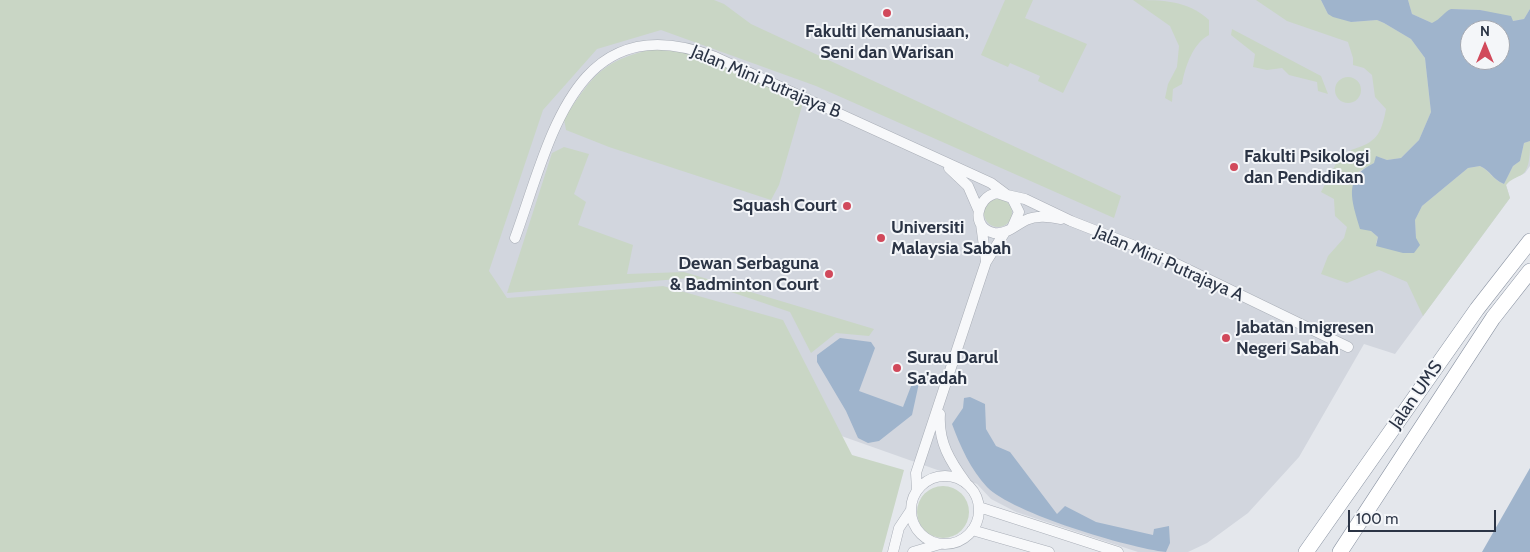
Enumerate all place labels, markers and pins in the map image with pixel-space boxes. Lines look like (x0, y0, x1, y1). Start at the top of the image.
marker: Fakulti Kemanusiaan, Seni dan Warisan (881, 7, 893, 19)
place label: Fakulti Kemanusiaan, Seni dan Warisan (805, 21, 969, 64)
place label: Fakulti Psikologi dan Pendidikan (1244, 146, 1369, 188)
marker: Fakulti Psikologi dan Pendidikan (1228, 161, 1240, 173)
place label: Squash Court (733, 195, 837, 217)
marker: Squash Court (841, 200, 853, 212)
place label: Universiti Malaysia Sabah (891, 217, 1011, 260)
marker: Universiti Malaysia Sabah (875, 232, 887, 244)
place label: Dewan Serbaguna & Badminton Court (670, 253, 819, 296)
marker: Dewan Serbaguna & Badminton Court (823, 268, 835, 280)
place label: Jabatan Imigresen Negeri Sabah (1236, 317, 1374, 359)
marker: Jabatan Imigresen Negeri Sabah (1220, 332, 1232, 344)
place label: Surau Darul Sa'adah (907, 347, 998, 389)
marker: Surau Darul Sa'adah (891, 362, 903, 374)

